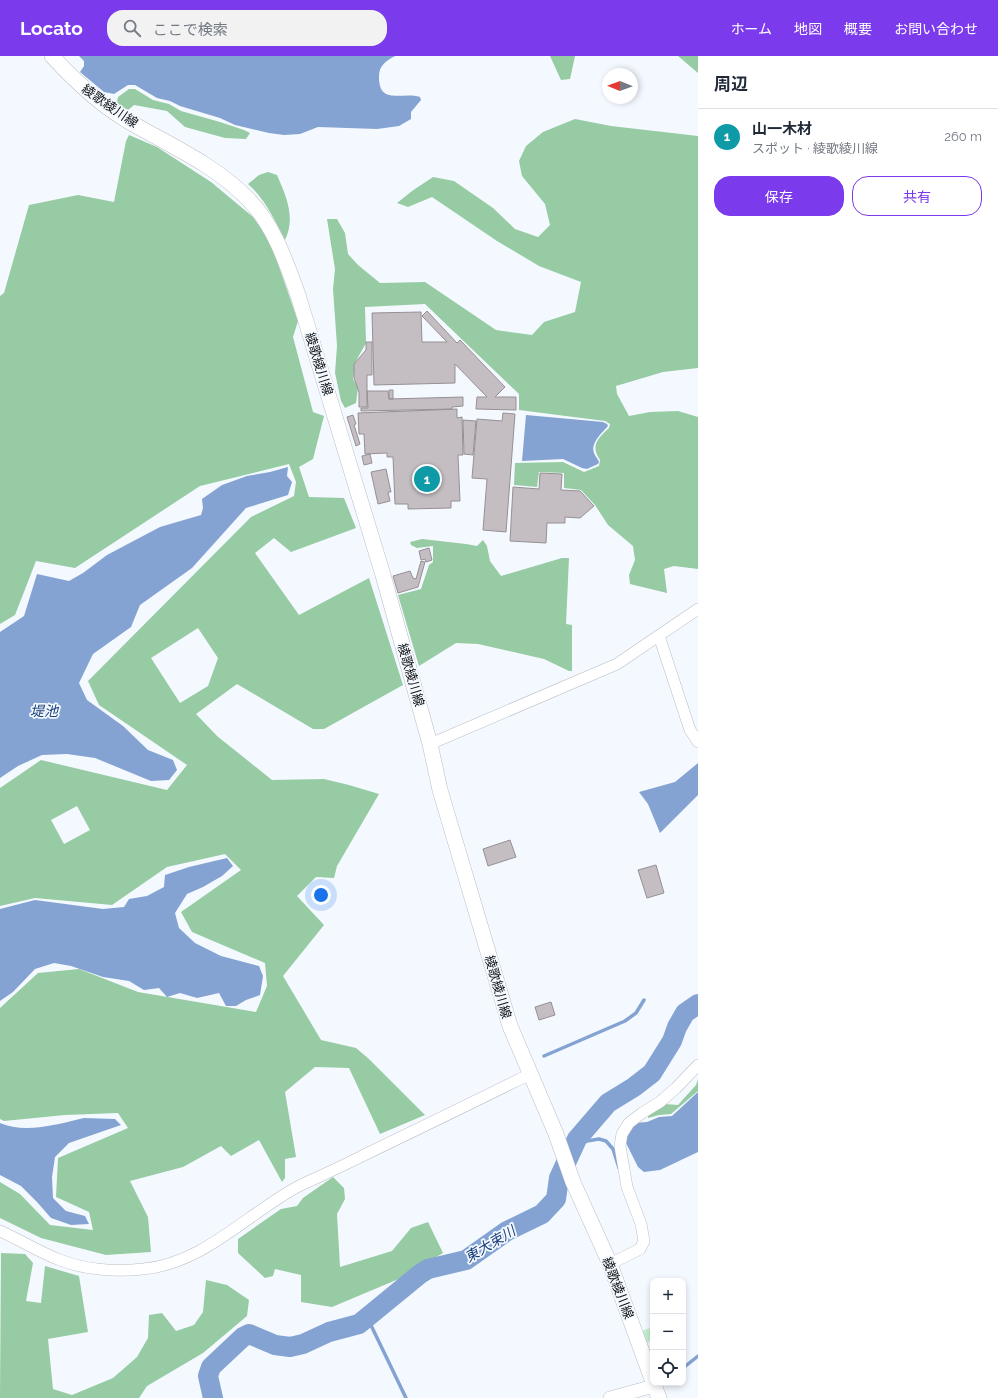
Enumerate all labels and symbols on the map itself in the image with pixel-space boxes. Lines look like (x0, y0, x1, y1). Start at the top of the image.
north arrow (602, 68, 638, 104)
street label: 綾歌綾川線 (79, 81, 141, 131)
street label: 綾歌綾川線 (302, 331, 336, 397)
pin: 1 (414, 464, 440, 494)
street label: 綾歌綾川線 (395, 642, 427, 708)
water label: 堤池 (30, 703, 60, 719)
your location (311, 885, 331, 905)
street label: 綾歌綾川線 (482, 954, 514, 1020)
water label: 東大束川 (462, 1222, 520, 1265)
street label: 綾歌綾川線 (599, 1255, 637, 1321)

